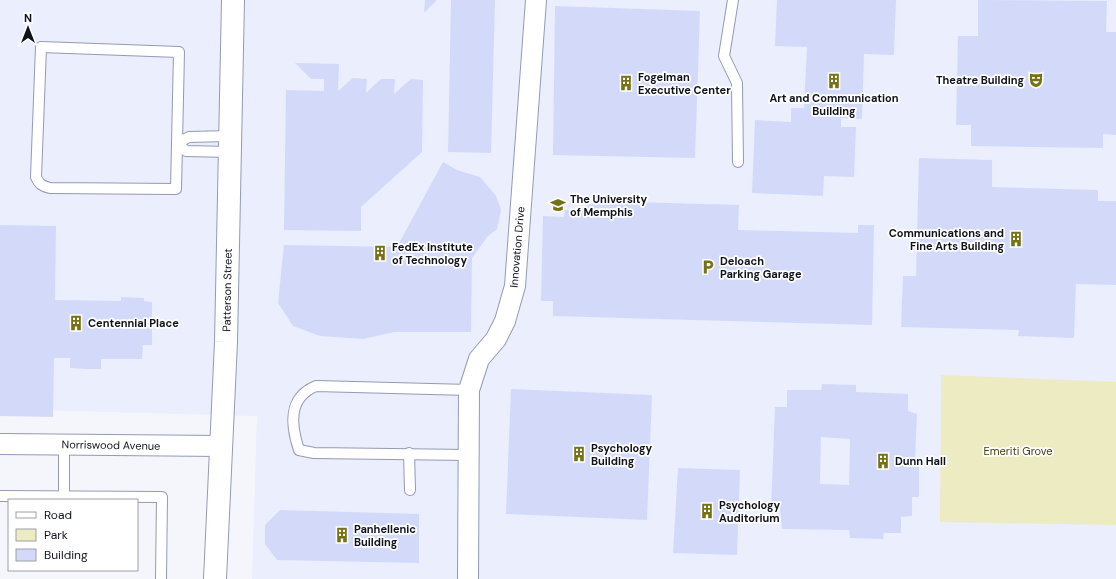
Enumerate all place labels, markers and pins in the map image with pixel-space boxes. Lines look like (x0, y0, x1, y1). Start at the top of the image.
place label: Fogelman Executive Center (638, 70, 731, 97)
theatre icon: Theatre Building (1027, 71, 1045, 89)
building icon: Art and Communication Building (825, 72, 843, 90)
place label: Theatre Building (936, 73, 1024, 87)
building icon: Fogelman Executive Center (617, 74, 635, 92)
place label: Art and Communication Building (769, 91, 899, 118)
place label: The University of Memphis (570, 192, 648, 219)
school or university icon: The University of Memphis (549, 196, 567, 214)
place label: Communications and Fine Arts Building (889, 226, 1004, 253)
building icon: Communications and Fine Arts Building (1007, 230, 1025, 248)
place label: FedEx Institute of Technology (392, 240, 473, 267)
building icon: FedEx Institute of Technology (371, 244, 389, 262)
place label: Deloach Parking Garage (720, 254, 802, 281)
parking icon: Deloach Parking Garage (699, 258, 717, 276)
building icon: Centennial Place (67, 314, 85, 332)
place label: Centennial Place (88, 316, 179, 330)
place label: Psychology Building (591, 441, 653, 468)
building icon: Psychology Building (570, 445, 588, 463)
building icon: Dunn Hall (874, 452, 892, 470)
place label: Dunn Hall (895, 454, 946, 468)
place label: Psychology Auditorium (719, 498, 781, 525)
building icon: Psychology Auditorium (698, 502, 716, 520)
place label: Panhellenic Building (354, 522, 416, 549)
building icon: Panhellenic Building (333, 526, 351, 544)

